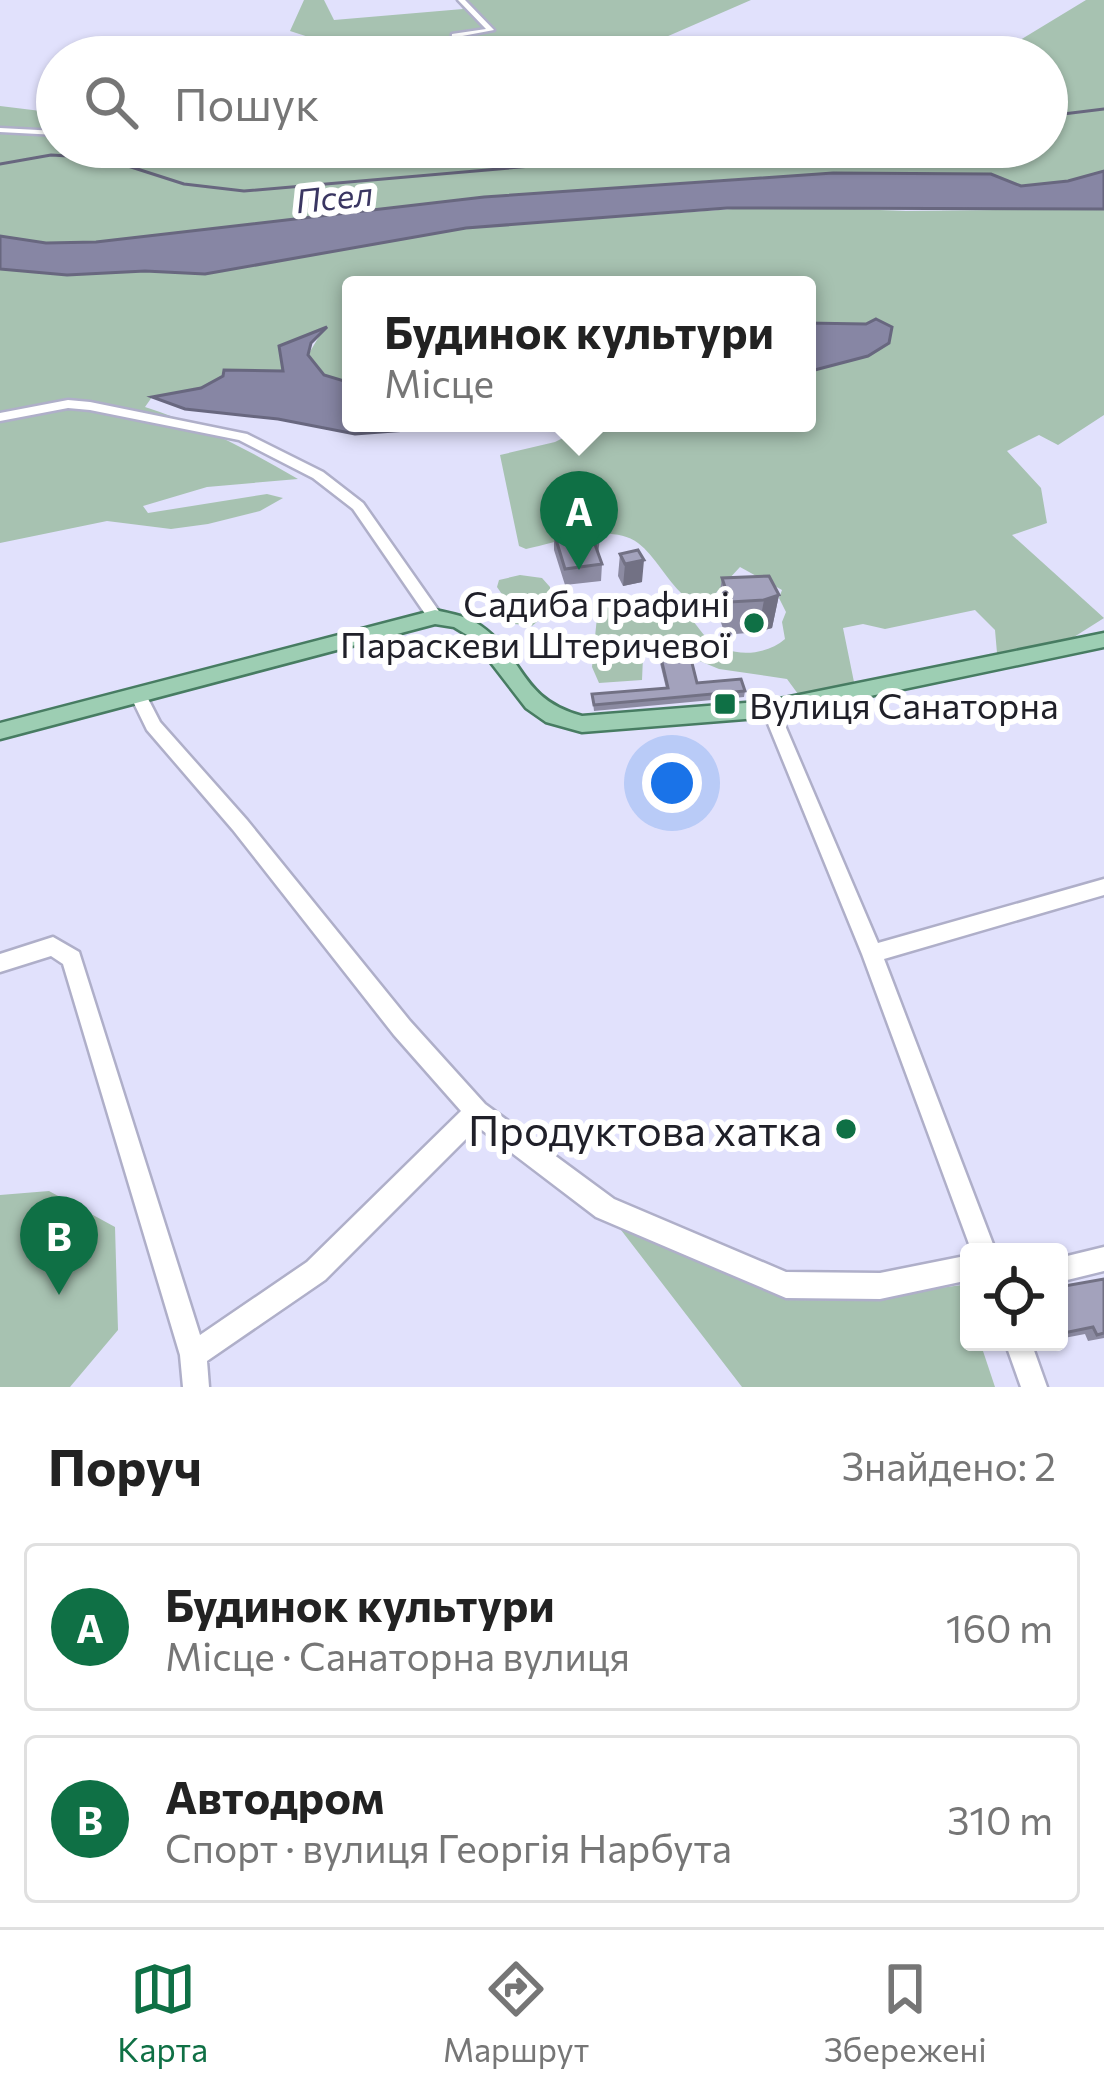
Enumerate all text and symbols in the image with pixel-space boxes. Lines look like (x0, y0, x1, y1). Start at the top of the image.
search box (36, 36, 1068, 168)
icon: search (78, 69, 144, 135)
text: Пошук (174, 75, 319, 130)
water label: Псел (293, 172, 375, 220)
popup (342, 276, 816, 432)
text: Будинок культури (384, 303, 774, 358)
text: Місце (384, 358, 494, 406)
pin: A (540, 471, 618, 570)
place label: Садиба графині Параскеви Штеричевої (340, 580, 731, 665)
marker: Садиба графині Параскеви Штеричевої (741, 610, 767, 636)
place label: Вулиця Санаторна (749, 682, 1059, 726)
marker: Вулиця Санаторна (712, 691, 738, 717)
your location (642, 753, 702, 813)
place label: Продуктова хатка (468, 1103, 822, 1155)
marker: Продуктова хатка (833, 1116, 859, 1142)
pin: B (20, 1196, 98, 1295)
map controls (960, 1243, 1068, 1351)
button: locate (960, 1243, 1068, 1351)
text: Поруч (48, 1434, 202, 1497)
text: Знайдено: 2 (842, 1441, 1056, 1489)
text: Будинок культури (165, 1576, 555, 1631)
text: A (76, 1603, 104, 1651)
text: 160 m (946, 1603, 1053, 1651)
text: Місце · Санаторна вулиця (165, 1631, 630, 1679)
text: Автодром (165, 1768, 384, 1823)
text: B (77, 1795, 103, 1843)
text: 310 m (947, 1795, 1053, 1843)
text: Спорт · вулиця Георгія Нарбута (165, 1823, 732, 1871)
tab: Карта (117, 1956, 208, 2069)
tab: Маршрут (443, 1956, 589, 2069)
tab: Збережені (824, 1956, 987, 2069)

